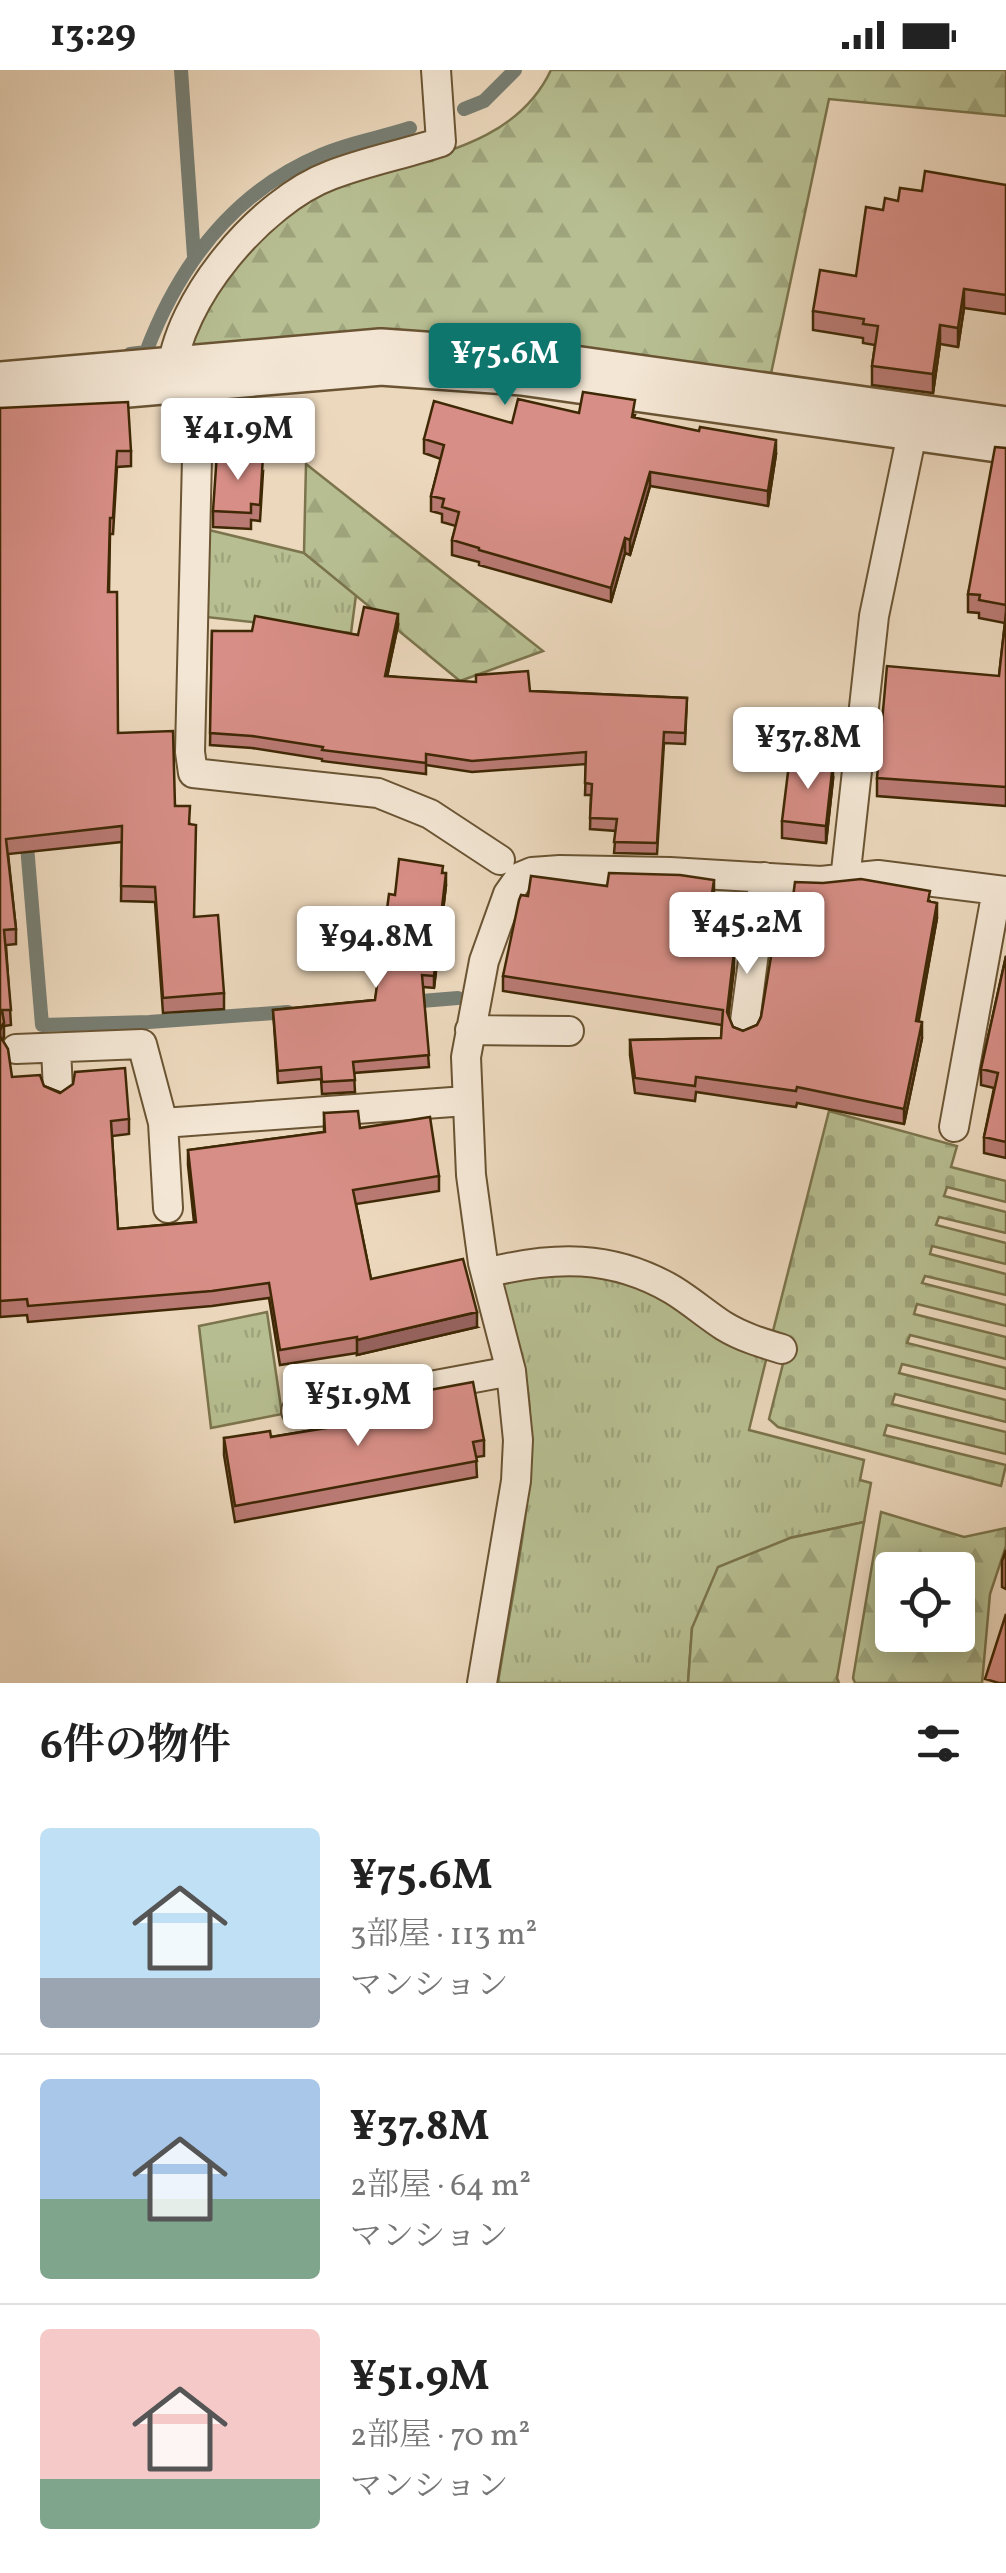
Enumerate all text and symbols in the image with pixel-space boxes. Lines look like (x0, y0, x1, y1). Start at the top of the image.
text: 13:29 (50, 9, 136, 62)
pin: ¥75.6M (424, 323, 586, 408)
text: ¥75.6M (451, 333, 559, 377)
pin: ¥41.9M (157, 398, 319, 483)
text: ¥41.9M (183, 408, 293, 452)
pin: ¥37.8M (727, 707, 889, 792)
text: ¥37.8M (755, 717, 861, 761)
pin: ¥45.2M (666, 892, 828, 977)
text: ¥45.2M (691, 902, 803, 946)
pin: ¥94.8M (295, 906, 457, 991)
text: ¥94.8M (319, 916, 433, 960)
pin: ¥51.9M (277, 1364, 439, 1449)
text: ¥51.9M (305, 1374, 411, 1418)
map controls (875, 1552, 975, 1652)
button: locate (875, 1552, 975, 1652)
icon: filters (911, 1716, 966, 1771)
text: 6件の物件 (40, 1718, 231, 1777)
text: ¥75.6M (350, 1848, 492, 1907)
icon: home (120, 1868, 240, 1988)
text: 3部屋 · 113 m² (350, 1914, 537, 1958)
text: マンション (350, 1965, 509, 2009)
text: ¥37.8M (350, 2099, 489, 2158)
icon: home (120, 2119, 240, 2239)
text: 2部屋 · 64 m² (350, 2165, 531, 2209)
text: マンション (350, 2216, 509, 2260)
text: ¥51.9M (350, 2349, 489, 2408)
icon: home (120, 2369, 240, 2489)
text: 2部屋 · 70 m² (350, 2415, 530, 2459)
text: マンション (350, 2466, 509, 2510)

